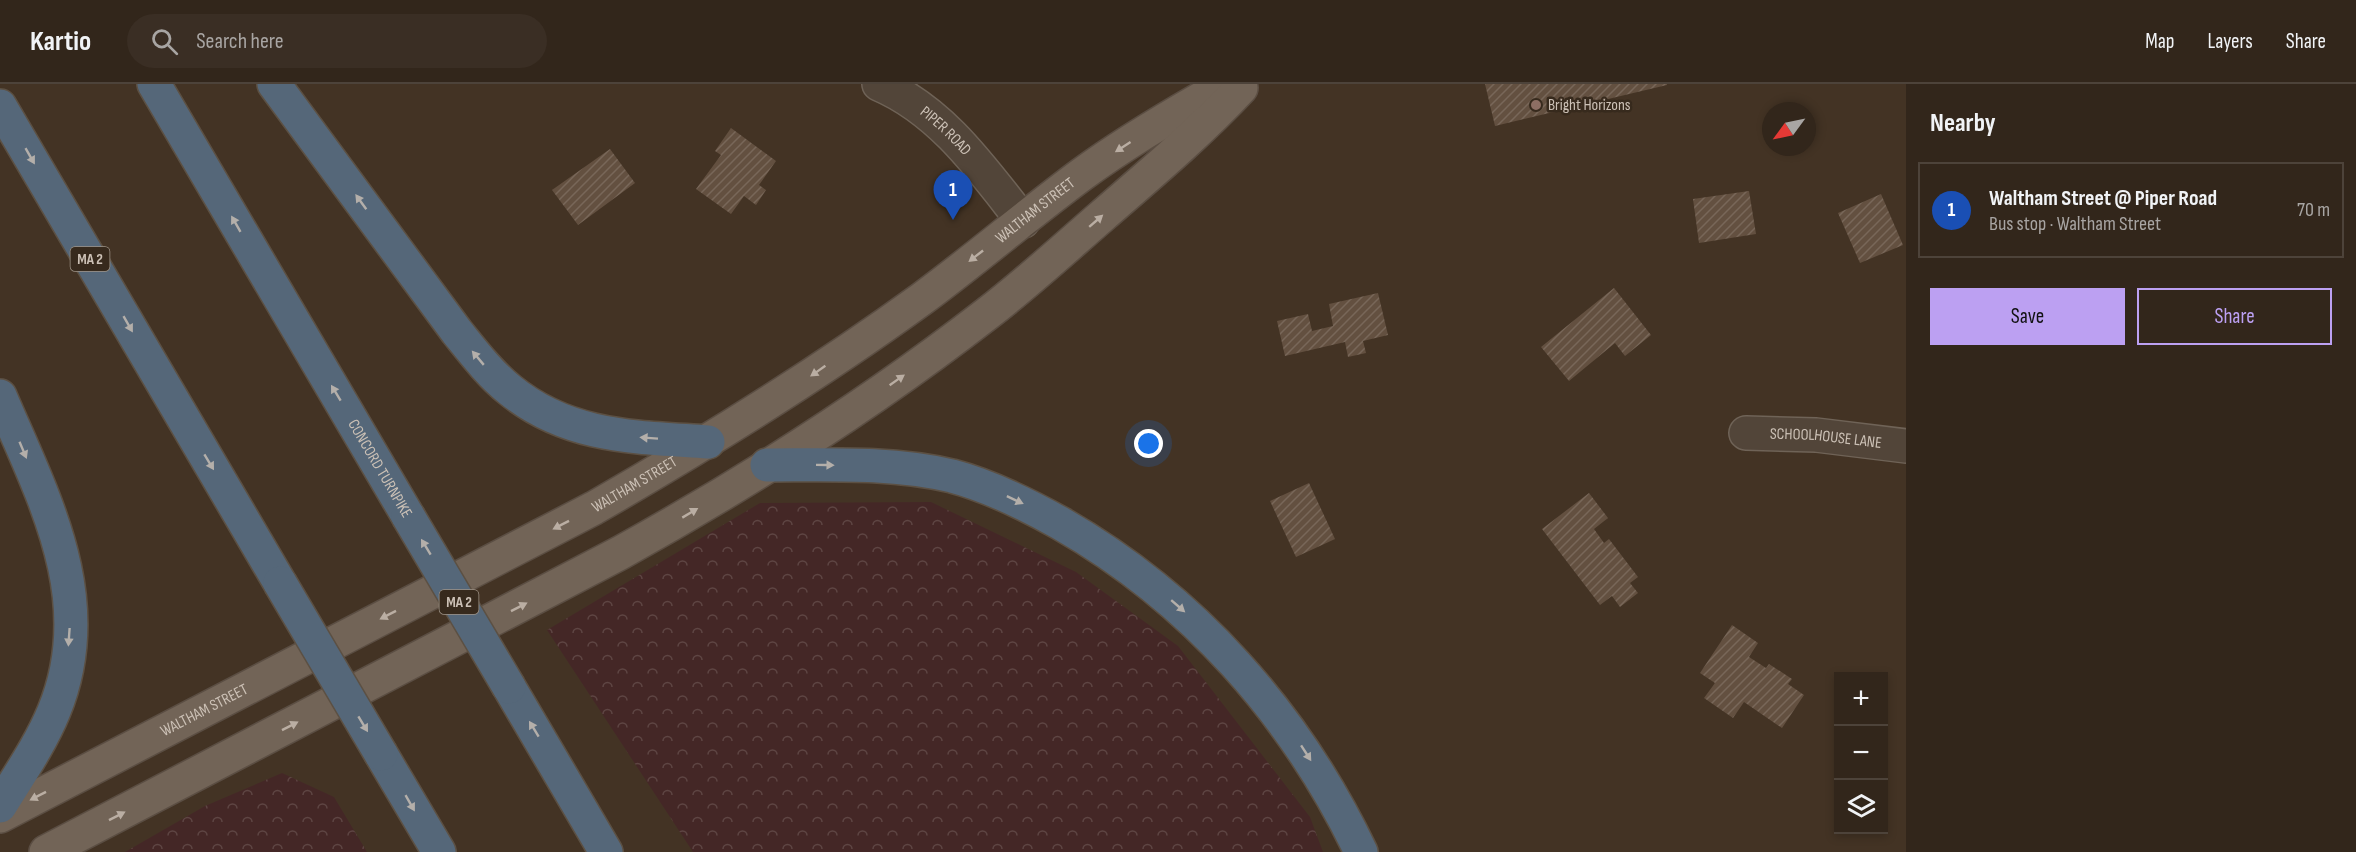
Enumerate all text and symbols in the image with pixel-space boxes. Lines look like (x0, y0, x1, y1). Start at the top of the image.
search box (127, 14, 547, 68)
text: Kartio (30, 25, 91, 58)
icon: search (148, 25, 181, 58)
text: Search here (196, 28, 284, 55)
text: Map (2145, 29, 2174, 54)
text: Layers (2207, 29, 2253, 54)
text: Share (2286, 29, 2326, 54)
place label: Bright Horizons (1548, 96, 1631, 115)
marker: Bright Horizons (1529, 98, 1543, 112)
street label: PIPER ROAD (917, 102, 975, 159)
north arrow (1762, 102, 1816, 156)
text: Nearby (1930, 108, 1996, 139)
one-way arrow (1115, 141, 1131, 152)
one-way arrow (24, 148, 35, 164)
pin: 1 (934, 170, 972, 220)
street label: WALTHAM STREET (992, 173, 1079, 247)
text: Waltham Street @ Piper Road (1989, 185, 2217, 212)
one-way arrow (355, 195, 367, 211)
text: 1 (1948, 198, 1955, 222)
text: 70 m (2297, 198, 2330, 222)
text: Bus stop · Waltham Street (1989, 212, 2161, 236)
one-way arrow (1089, 214, 1104, 228)
one-way arrow (231, 216, 242, 232)
road number: MA 2 (70, 247, 110, 271)
one-way arrow (969, 250, 984, 262)
button: Save (1930, 288, 2125, 345)
button: Share (2137, 288, 2332, 345)
one-way arrow (123, 316, 134, 332)
one-way arrow (472, 350, 485, 366)
one-way arrow (811, 365, 827, 377)
one-way arrow (888, 374, 904, 386)
one-way arrow (330, 385, 341, 401)
street label: CONCORD TURNPIKE (344, 416, 416, 521)
street label: SCHOOLHOUSE LANE (1770, 424, 1883, 452)
your location (1134, 429, 1163, 458)
one-way arrow (640, 433, 659, 442)
one-way arrow (19, 441, 28, 459)
street label: WALTHAM STREET (588, 452, 681, 517)
one-way arrow (204, 454, 215, 470)
one-way arrow (816, 461, 835, 470)
one-way arrow (1007, 495, 1024, 504)
one-way arrow (682, 508, 698, 519)
one-way arrow (553, 520, 570, 530)
one-way arrow (421, 538, 431, 555)
road number: MA 2 (440, 590, 478, 614)
one-way arrow (1170, 599, 1185, 612)
one-way arrow (510, 602, 527, 611)
one-way arrow (379, 610, 396, 620)
one-way arrow (65, 627, 74, 646)
map controls (1834, 672, 1888, 834)
button: + (1834, 672, 1888, 726)
street label: WALTHAM STREET (157, 679, 251, 741)
one-way arrow (358, 715, 368, 732)
one-way arrow (281, 721, 299, 731)
one-way arrow (528, 721, 539, 737)
button: − (1834, 726, 1888, 780)
one-way arrow (1300, 745, 1311, 761)
button: layers (1834, 780, 1888, 834)
one-way arrow (30, 791, 47, 801)
one-way arrow (405, 795, 415, 812)
one-way arrow (108, 811, 126, 821)

